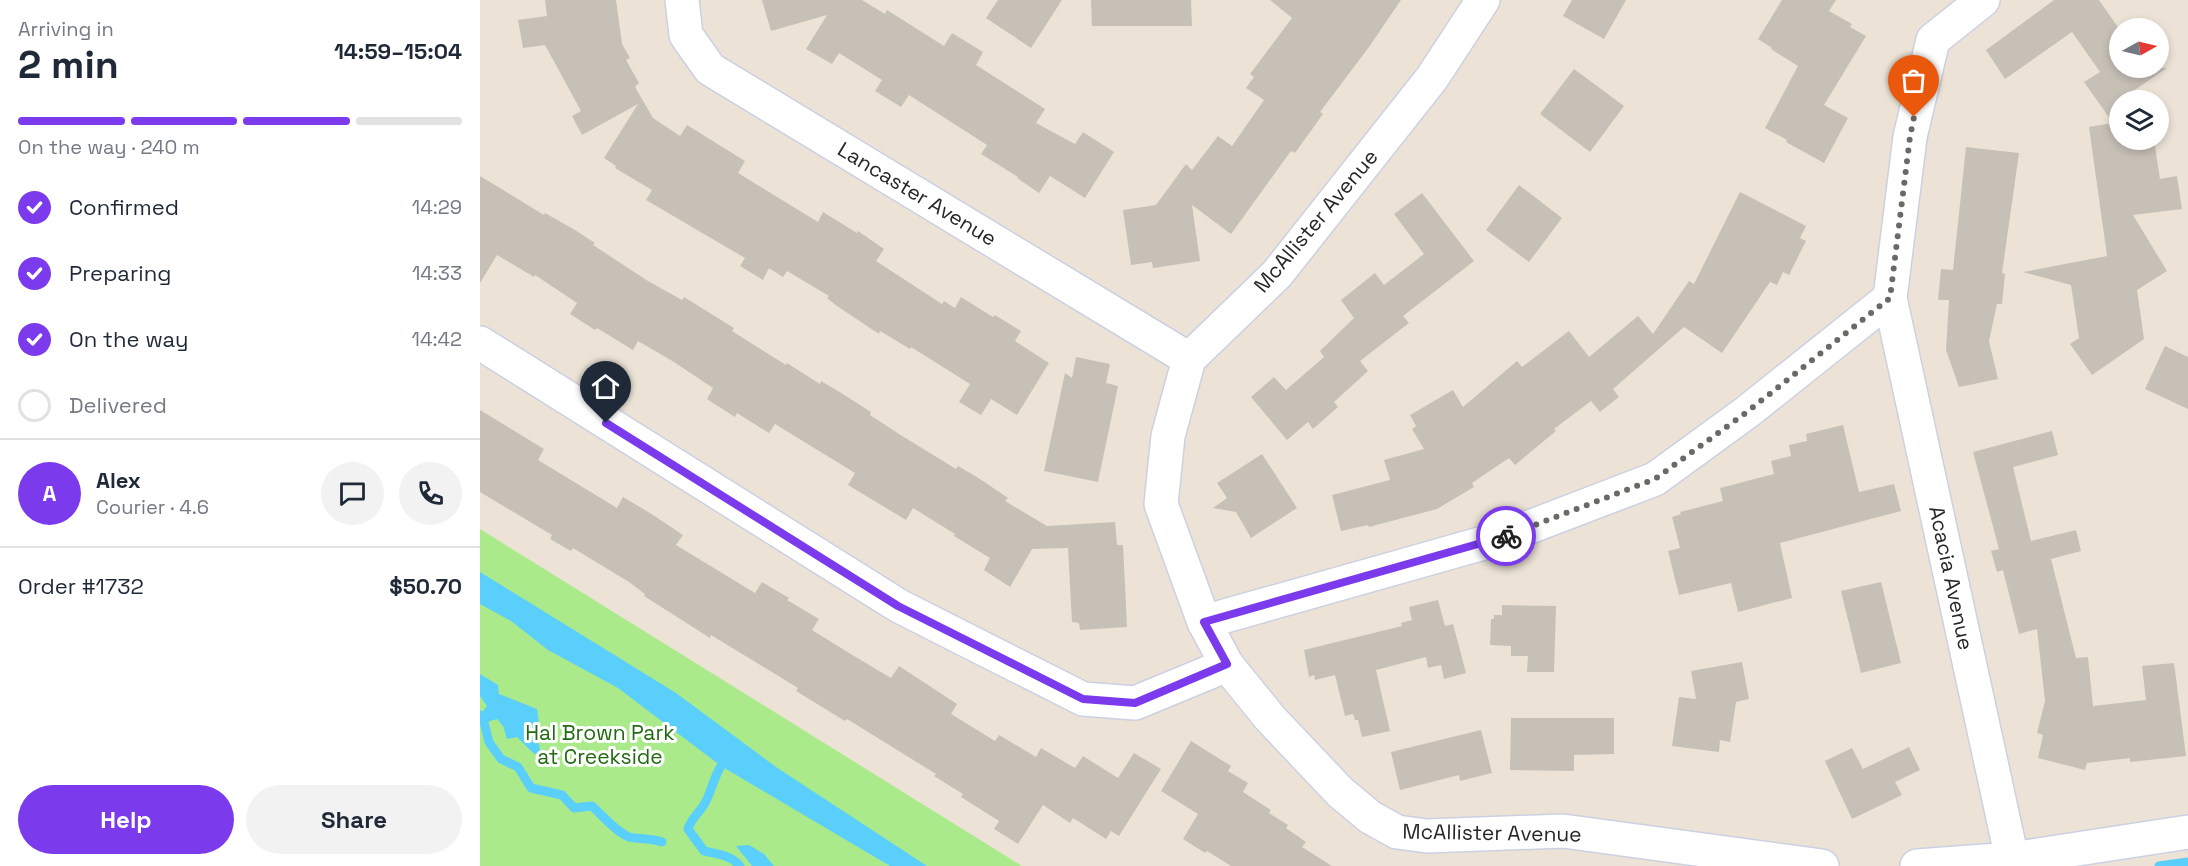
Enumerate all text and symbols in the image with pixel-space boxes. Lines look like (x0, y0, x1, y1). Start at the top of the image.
text: Arriving in (18, 16, 114, 42)
north arrow (2109, 18, 2169, 78)
map controls (2109, 18, 2169, 150)
text: 14:59–15:04 (334, 37, 462, 65)
text: 2 min (18, 40, 119, 89)
pin (1888, 55, 1939, 117)
icon: bag (1897, 64, 1930, 97)
button: layers (2109, 90, 2169, 150)
text: On the way · 240 m (18, 134, 200, 160)
street label: Lancaster Avenue (833, 135, 1002, 252)
street label: McAllister Avenue (1248, 143, 1384, 298)
icon: check (18, 191, 51, 224)
text: Confirmed (69, 193, 179, 221)
text: 14:29 (412, 194, 462, 220)
icon: check (18, 257, 51, 290)
text: Preparing (69, 259, 171, 287)
text: 14:33 (412, 260, 462, 286)
icon: check (18, 323, 51, 356)
text: On the way (69, 325, 188, 353)
text: 14:42 (412, 326, 462, 352)
pin (580, 361, 631, 423)
icon: home (589, 370, 622, 403)
text: Delivered (69, 391, 167, 419)
button: chat (321, 462, 384, 525)
button: phone (399, 462, 462, 525)
text: Alex (96, 466, 141, 494)
text: A (43, 479, 56, 507)
text: Courier · 4.6 (96, 494, 209, 520)
street label: Acacia Avenue (1923, 503, 1980, 652)
courier (1476, 506, 1536, 566)
icon: bike (1490, 520, 1523, 553)
text: Order #1732 (18, 572, 144, 600)
text: $50.70 (389, 572, 462, 600)
park label: Hal Brown Park at Creekside (525, 719, 675, 770)
button: Help (18, 785, 234, 854)
button: Share (246, 785, 462, 854)
street label: McAllister Avenue (1402, 817, 1582, 848)

